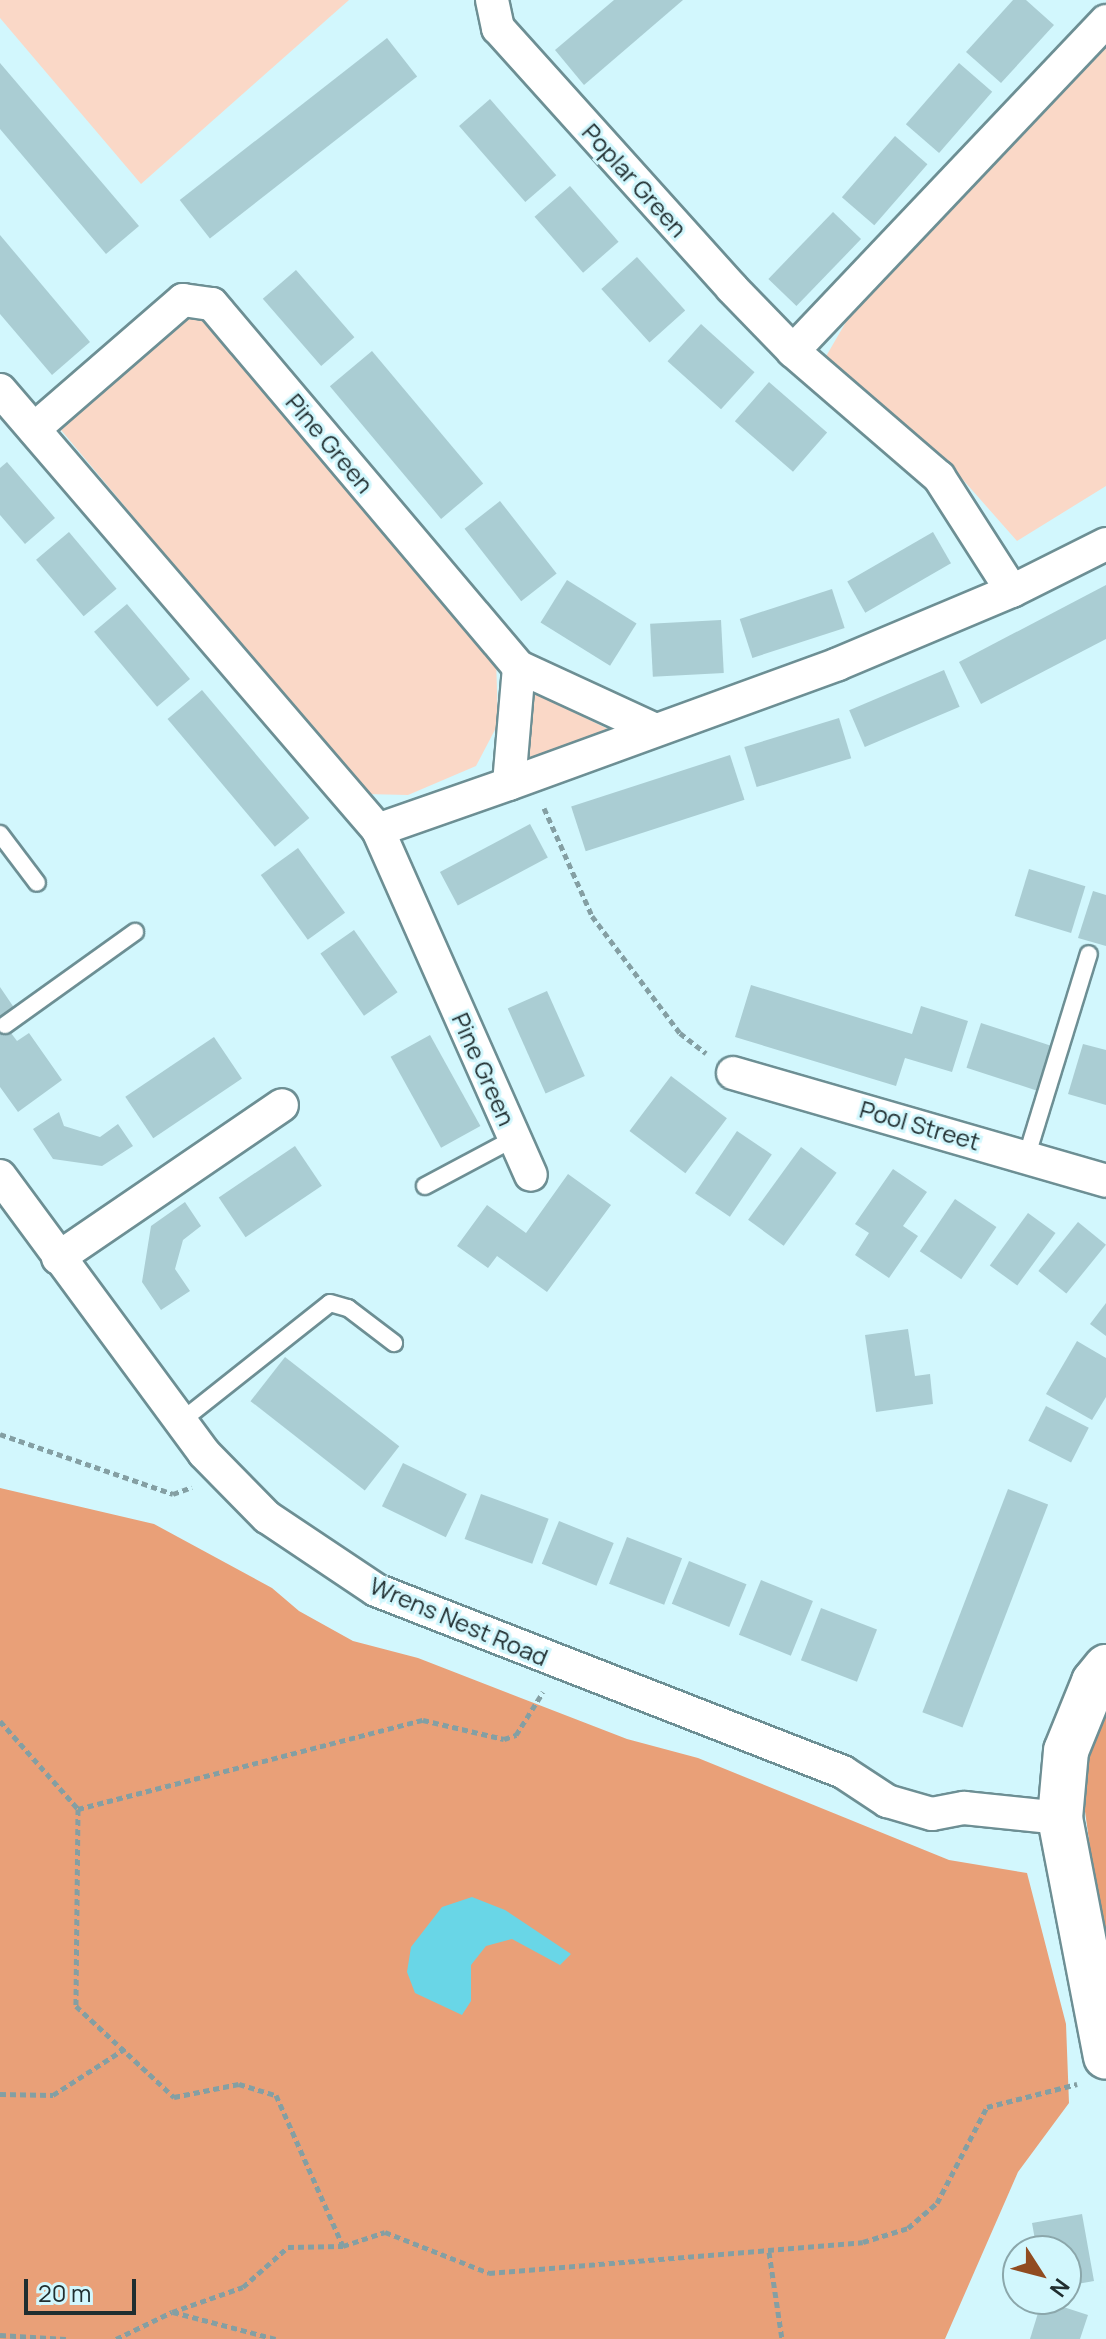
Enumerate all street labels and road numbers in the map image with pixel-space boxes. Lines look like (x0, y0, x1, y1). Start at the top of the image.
street label: Poplar Green (577, 117, 693, 243)
street label: Pine Green (280, 388, 380, 498)
street label: Pine Green (446, 1008, 522, 1130)
street label: Pool Street (857, 1094, 983, 1156)
street label: Wrens Nest Road (366, 1571, 552, 1671)

